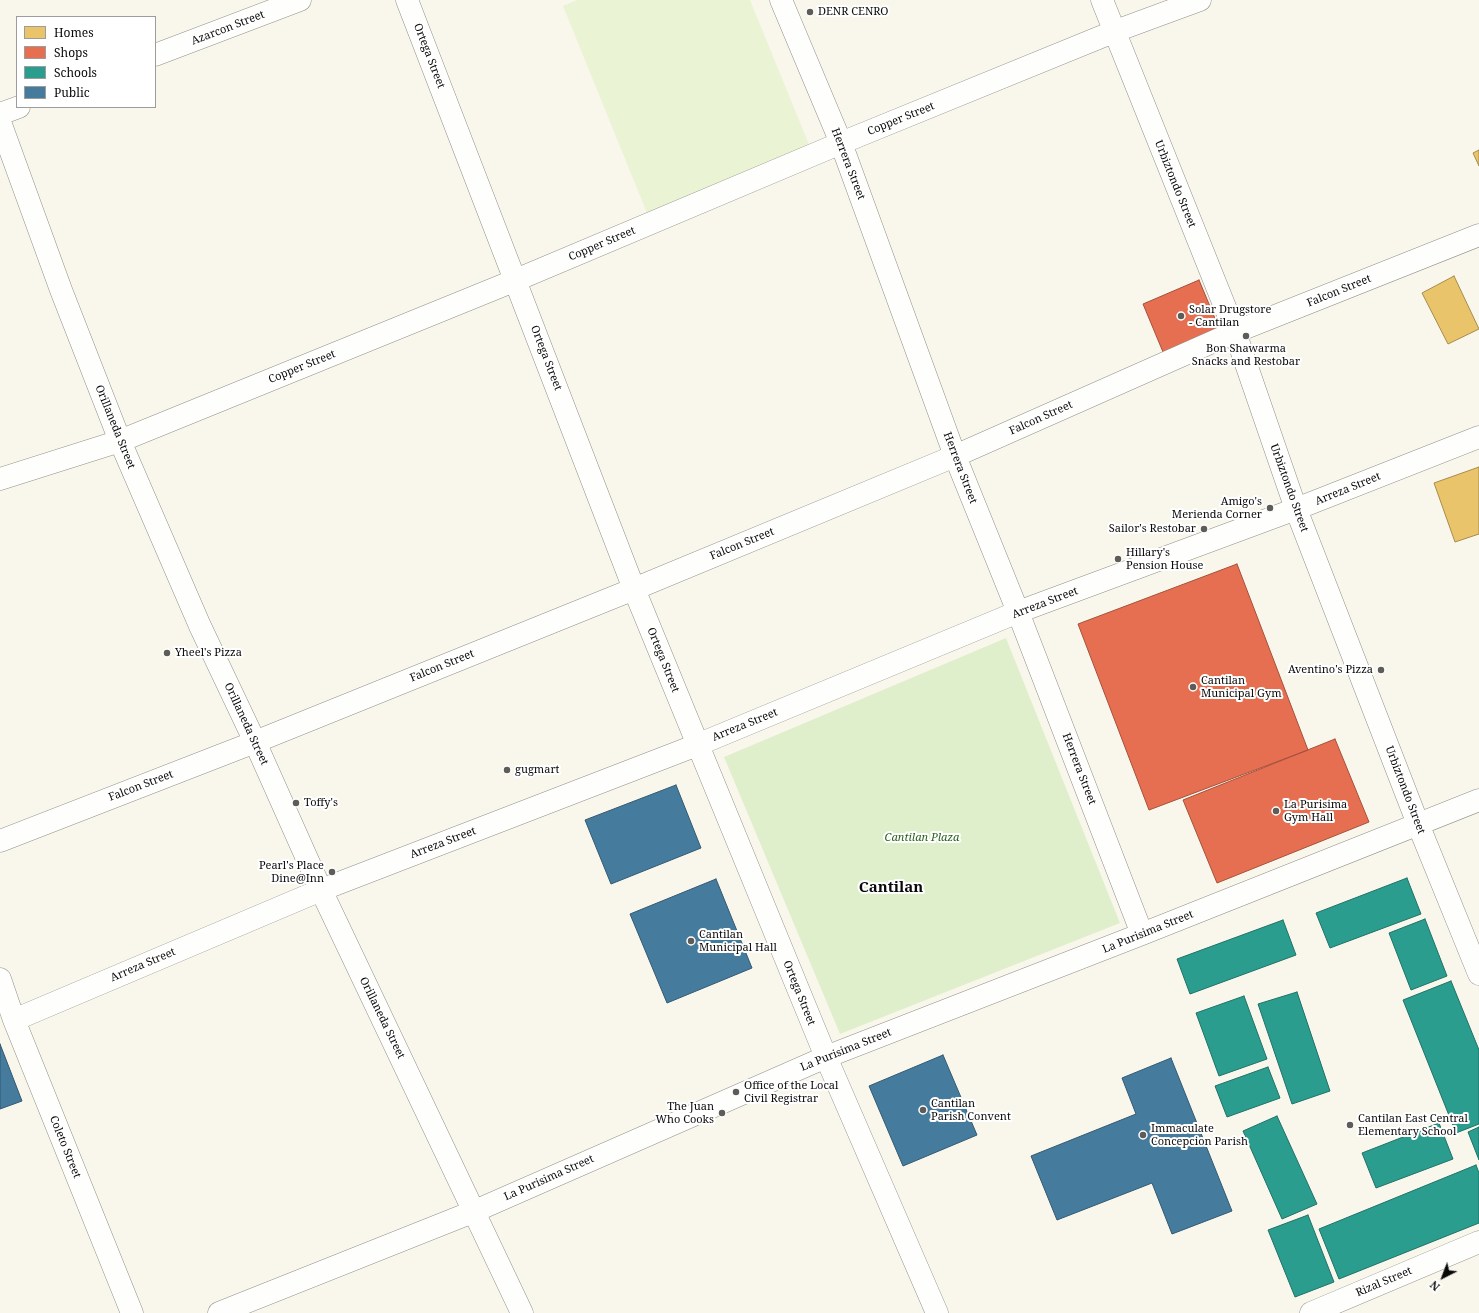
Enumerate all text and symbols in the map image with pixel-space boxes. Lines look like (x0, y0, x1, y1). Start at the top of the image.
place label: DENR CENRO (818, 5, 888, 19)
marker: DENR CENRO (805, 7, 815, 17)
street label: Azarcon Street (190, 8, 266, 48)
legend (16, 16, 156, 108)
street label: Ortega Street (411, 22, 447, 90)
text: Homes (54, 24, 94, 41)
text: Shops (54, 44, 88, 61)
text: Schools (54, 64, 97, 81)
text: Public (54, 84, 90, 101)
street label: Copper Street (866, 100, 936, 138)
street label: Herrera Street (828, 126, 868, 202)
street label: Urbiztondo Street (1151, 138, 1199, 230)
street label: Copper Street (567, 224, 637, 264)
street label: Falcon Street (1305, 272, 1373, 310)
place label: Solar Drugstore - Cantilan (1189, 303, 1271, 329)
marker: Solar Drugstore - Cantilan (1176, 311, 1186, 321)
street label: Ortega Street (528, 324, 564, 392)
marker: Bon Shawarma Snacks and Restobar (1241, 331, 1251, 341)
place label: Bon Shawarma Snacks and Restobar (1192, 342, 1300, 368)
street label: Copper Street (267, 348, 337, 386)
street label: Orillaneda Street (92, 383, 138, 471)
street label: Falcon Street (1007, 398, 1075, 438)
street label: Herrera Street (940, 430, 980, 506)
street label: Urbiztondo Street (1267, 442, 1311, 534)
street label: Arreza Street (1313, 470, 1383, 508)
place label: Amigo's Merienda Corner (1172, 495, 1262, 521)
marker: Amigo's Merienda Corner (1265, 503, 1275, 513)
place label: Sailor's Restobar (1109, 522, 1196, 536)
marker: Sailor's Restobar (1199, 524, 1209, 534)
street label: Falcon Street (708, 525, 776, 563)
place label: Hillary's Pension House (1126, 546, 1203, 572)
marker: Hillary's Pension House (1113, 554, 1123, 564)
street label: Arreza Street (1010, 584, 1080, 622)
street label: Ortega Street (644, 626, 682, 694)
place label: Yheel's Pizza (175, 646, 242, 660)
street label: Falcon Street (408, 647, 476, 685)
marker: Yheel's Pizza (162, 648, 172, 658)
place label: Aventino's Pizza (1288, 663, 1373, 677)
marker: Aventino's Pizza (1376, 665, 1386, 675)
place label: Cantilan Municipal Gym (1201, 674, 1282, 700)
street label: Orillaneda Street (221, 681, 271, 767)
marker: Cantilan Municipal Gym (1188, 682, 1198, 692)
street label: Arreza Street (710, 706, 780, 744)
street label: Herrera Street (1059, 731, 1099, 807)
street label: Urbiztondo Street (1382, 744, 1428, 836)
place label: gugmart (515, 763, 559, 777)
marker: gugmart (502, 765, 512, 775)
street label: Falcon Street (107, 768, 175, 804)
place label: Toffy's (304, 796, 338, 810)
marker: Toffy's (291, 798, 301, 808)
place label: La Purisima Gym Hall (1284, 798, 1347, 824)
marker: La Purisima Gym Hall (1271, 806, 1281, 816)
street label: Arreza Street (408, 824, 478, 862)
park label: Cantilan Plaza (885, 831, 959, 845)
place label: Pearl's Place Dine@Inn (259, 859, 324, 885)
marker: Pearl's Place Dine@Inn (327, 867, 337, 877)
district label: Cantilan (859, 879, 923, 897)
street label: La Purisima Street (1101, 908, 1195, 956)
place label: Cantilan Municipal Hall (699, 928, 777, 954)
marker: Cantilan Municipal Hall (686, 936, 696, 946)
street label: Arreza Street (109, 945, 177, 985)
street label: Ortega Street (780, 959, 818, 1027)
street label: Orillaneda Street (356, 975, 408, 1061)
street label: La Purisima Street (799, 1026, 893, 1074)
place label: Office of the Local Civil Registrar (744, 1079, 838, 1105)
marker: Office of the Local Civil Registrar (731, 1087, 741, 1097)
place label: Cantilan Parish Convent (931, 1097, 1011, 1123)
place label: The Juan Who Cooks (655, 1100, 714, 1126)
marker: Cantilan Parish Convent (918, 1105, 928, 1115)
marker: The Juan Who Cooks (717, 1108, 727, 1118)
place label: Cantilan East Central Elementary School (1358, 1112, 1468, 1138)
street label: Coleto Street (46, 1114, 84, 1180)
marker: Cantilan East Central Elementary School (1345, 1120, 1355, 1130)
place label: Immaculate Concepcion Parish (1151, 1122, 1248, 1148)
marker: Immaculate Concepcion Parish (1138, 1130, 1148, 1140)
street label: La Purisima Street (502, 1152, 596, 1204)
north arrow (1423, 1257, 1463, 1297)
street label: Rizal Street (1354, 1264, 1414, 1300)
text: N (1426, 1278, 1443, 1295)

